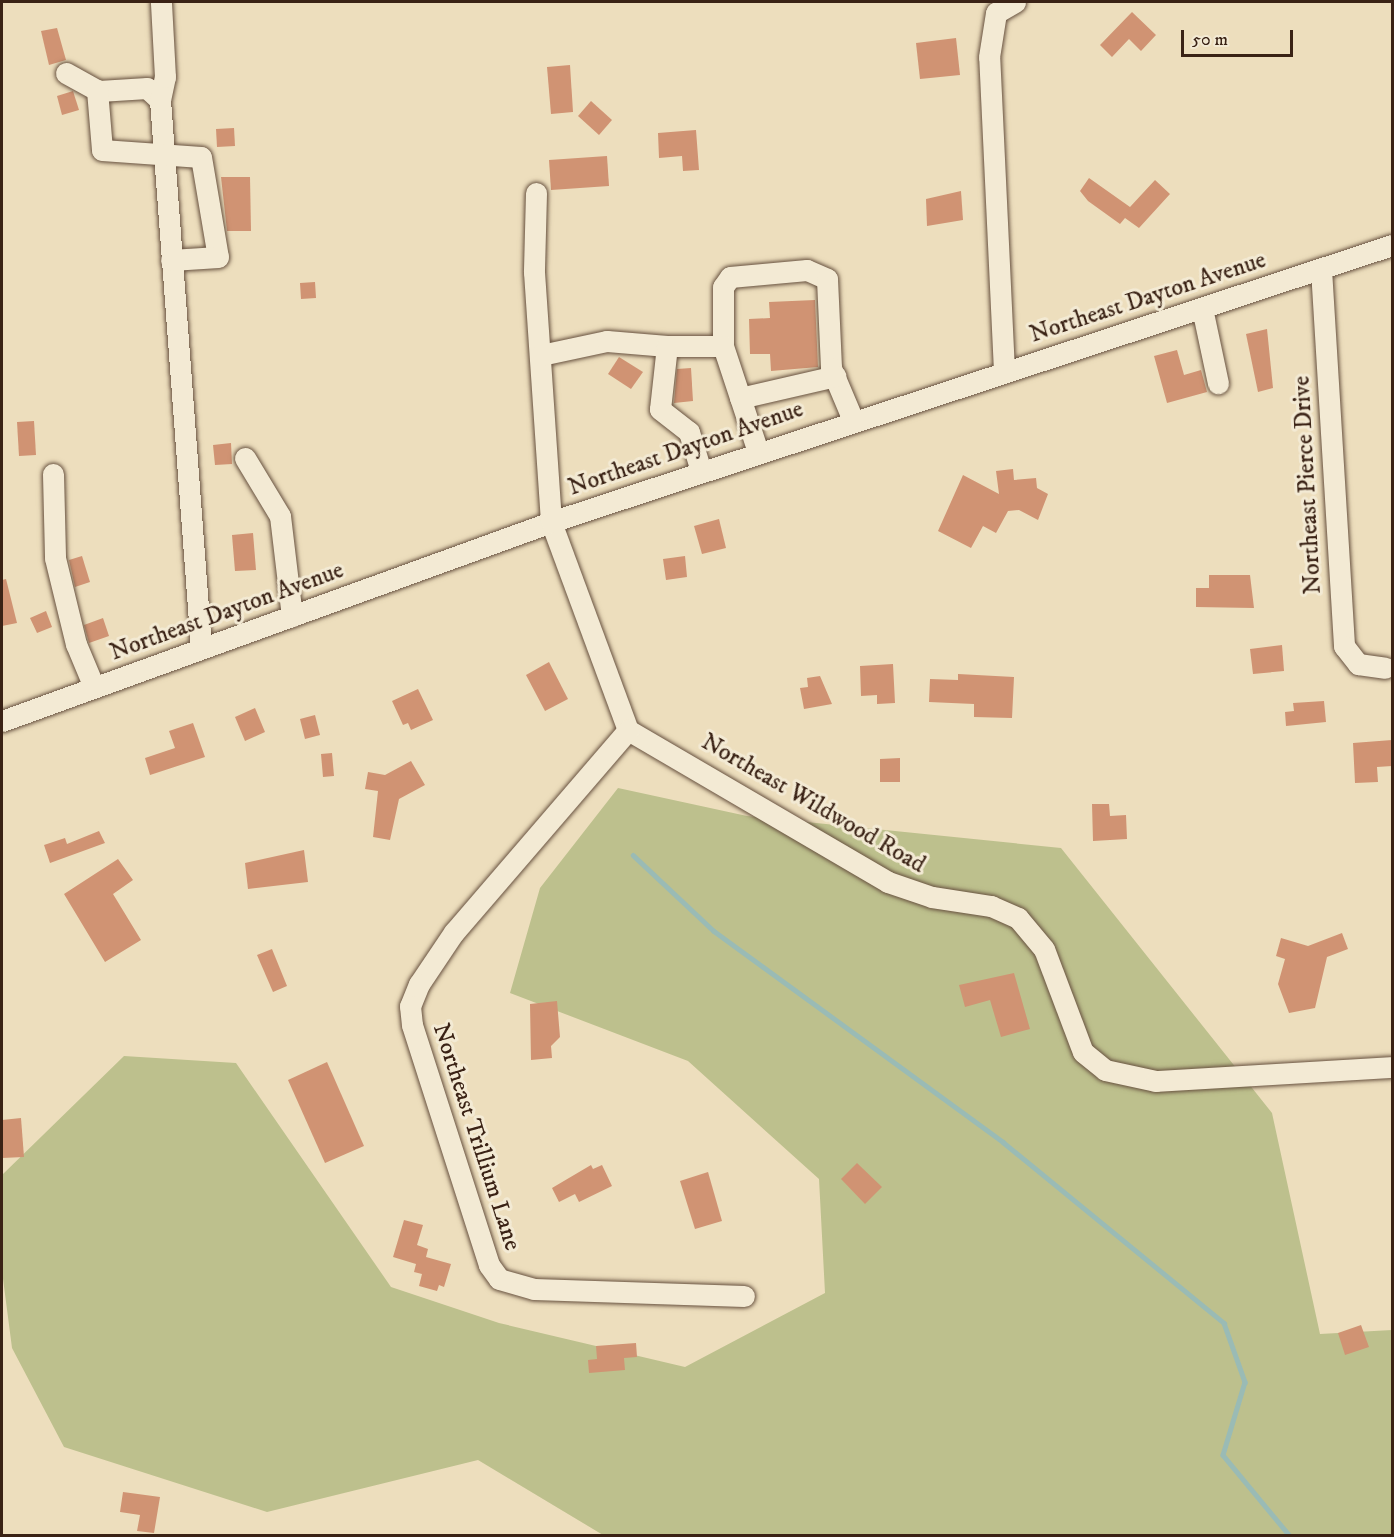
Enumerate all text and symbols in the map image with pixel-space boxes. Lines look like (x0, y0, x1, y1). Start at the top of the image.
scale bar (1184, 18, 1296, 56)
text: 50 m (1192, 29, 1228, 51)
street label: Northeast Dayton Avenue (1026, 246, 1270, 350)
street label: Northeast Pierce Drive (1288, 375, 1328, 595)
street label: Northeast Dayton Avenue (565, 395, 807, 503)
street label: Northeast Dayton Avenue (106, 556, 348, 668)
street label: Northeast Wildwood Road (696, 728, 930, 880)
street label: Northeast Trillium Lane (426, 1020, 526, 1254)

